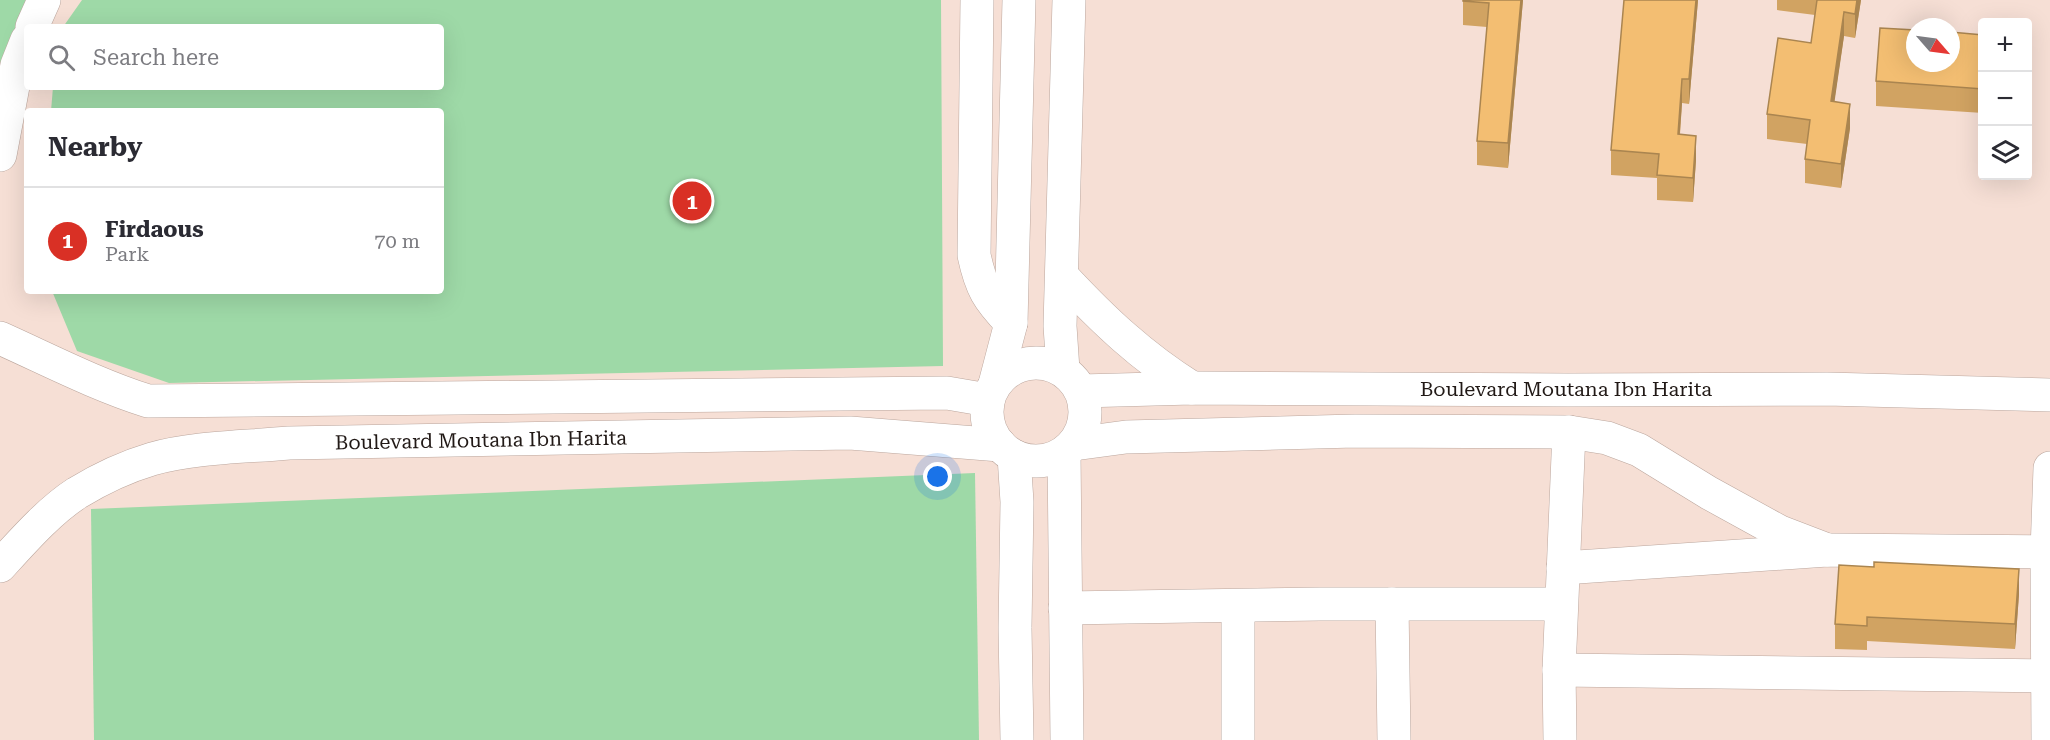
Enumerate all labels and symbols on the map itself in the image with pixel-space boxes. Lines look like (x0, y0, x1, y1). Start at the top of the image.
north arrow (1906, 18, 1960, 72)
pin: 1 (672, 178, 712, 224)
street label: Boulevard Moutana Ibn Harita (1420, 377, 1712, 401)
street label: Boulevard Moutana Ibn Harita (335, 425, 627, 455)
your location (923, 462, 952, 491)

